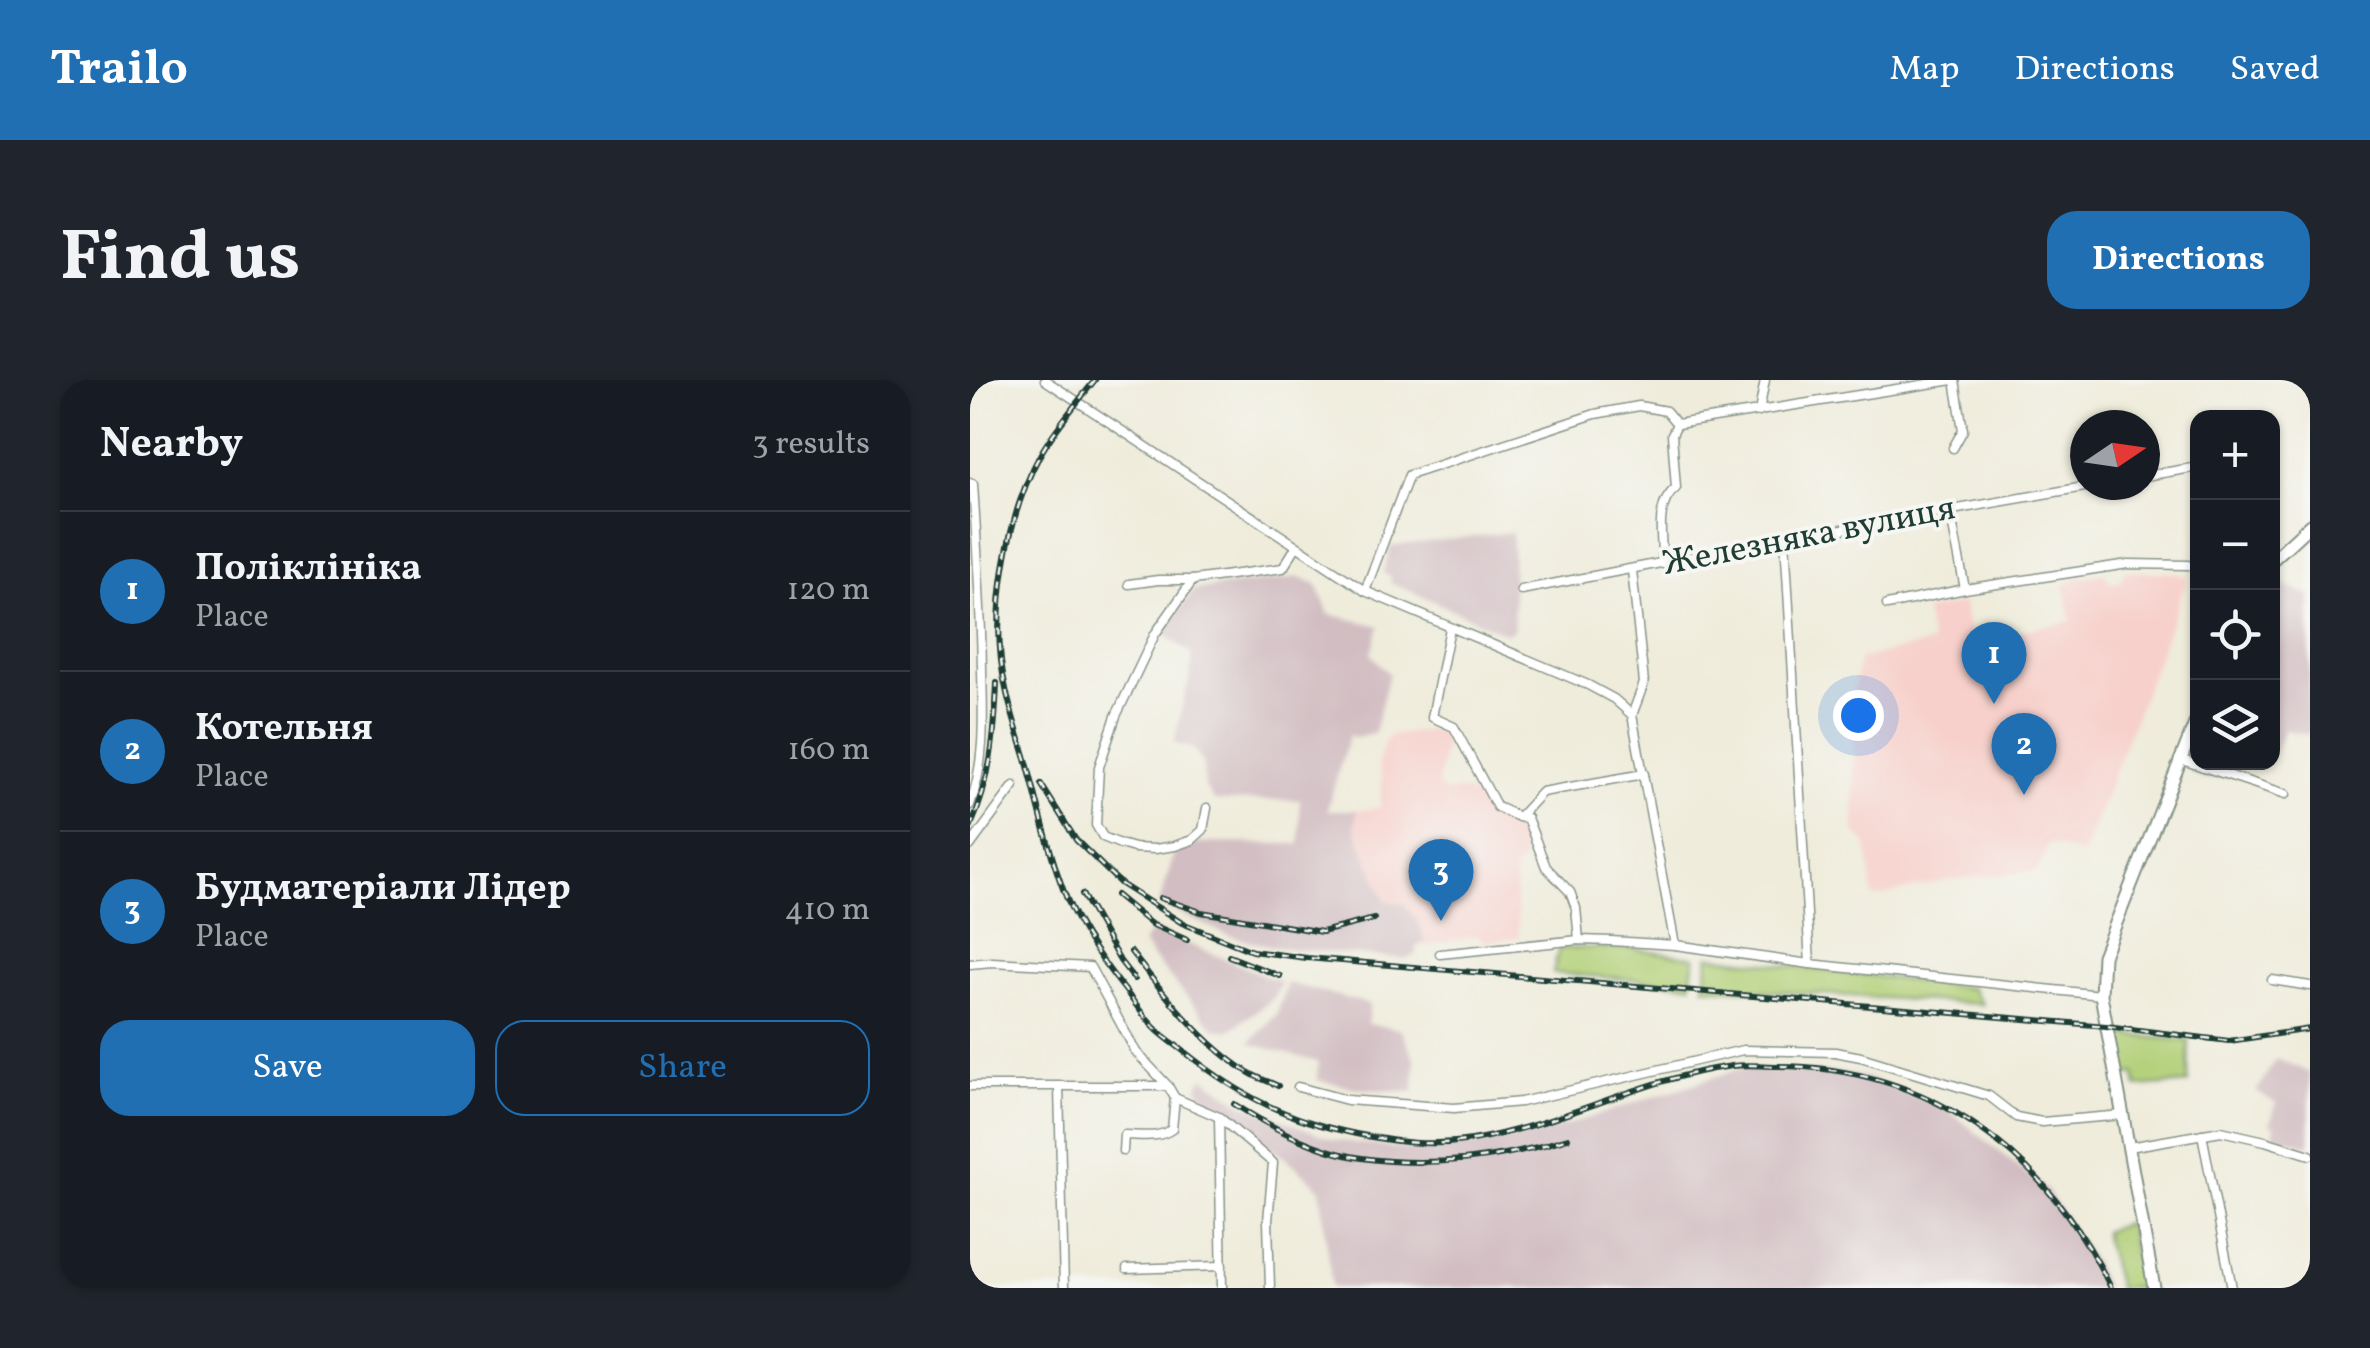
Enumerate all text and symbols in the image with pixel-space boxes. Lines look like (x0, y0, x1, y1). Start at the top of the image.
text: Trailo (50, 37, 188, 104)
text: Map (1889, 46, 1960, 94)
text: Directions (2015, 46, 2175, 94)
text: Saved (2230, 46, 2320, 94)
text: Find us (60, 211, 300, 309)
button: Directions (2047, 211, 2310, 309)
north arrow (2070, 410, 2160, 500)
map controls (2190, 410, 2280, 770)
button: + (2190, 410, 2280, 500)
text: Nearby (100, 416, 243, 475)
text: 3 results (752, 423, 870, 467)
street label: Железняка вулиця (1659, 485, 1959, 589)
button: − (2190, 500, 2280, 590)
text: Поліклініка (195, 543, 422, 596)
text: 1 (126, 569, 139, 613)
text: 120 m (787, 569, 870, 613)
button: locate (2190, 590, 2280, 680)
text: Place (195, 596, 269, 640)
pin: 1 (1962, 622, 2026, 704)
button: layers (2190, 680, 2280, 770)
your location (1833, 690, 1884, 741)
text: Котельня (195, 703, 373, 756)
pin: 2 (1992, 712, 2056, 795)
text: 2 (124, 729, 141, 773)
text: 160 m (787, 729, 870, 773)
text: Place (195, 756, 269, 800)
pin: 3 (1408, 838, 1474, 921)
text: Будматеріали Лідер (195, 863, 571, 916)
text: 3 (124, 889, 141, 933)
text: 410 m (785, 889, 870, 933)
text: Place (195, 916, 269, 960)
button: Save (100, 1020, 475, 1116)
button: Share (495, 1020, 870, 1116)

